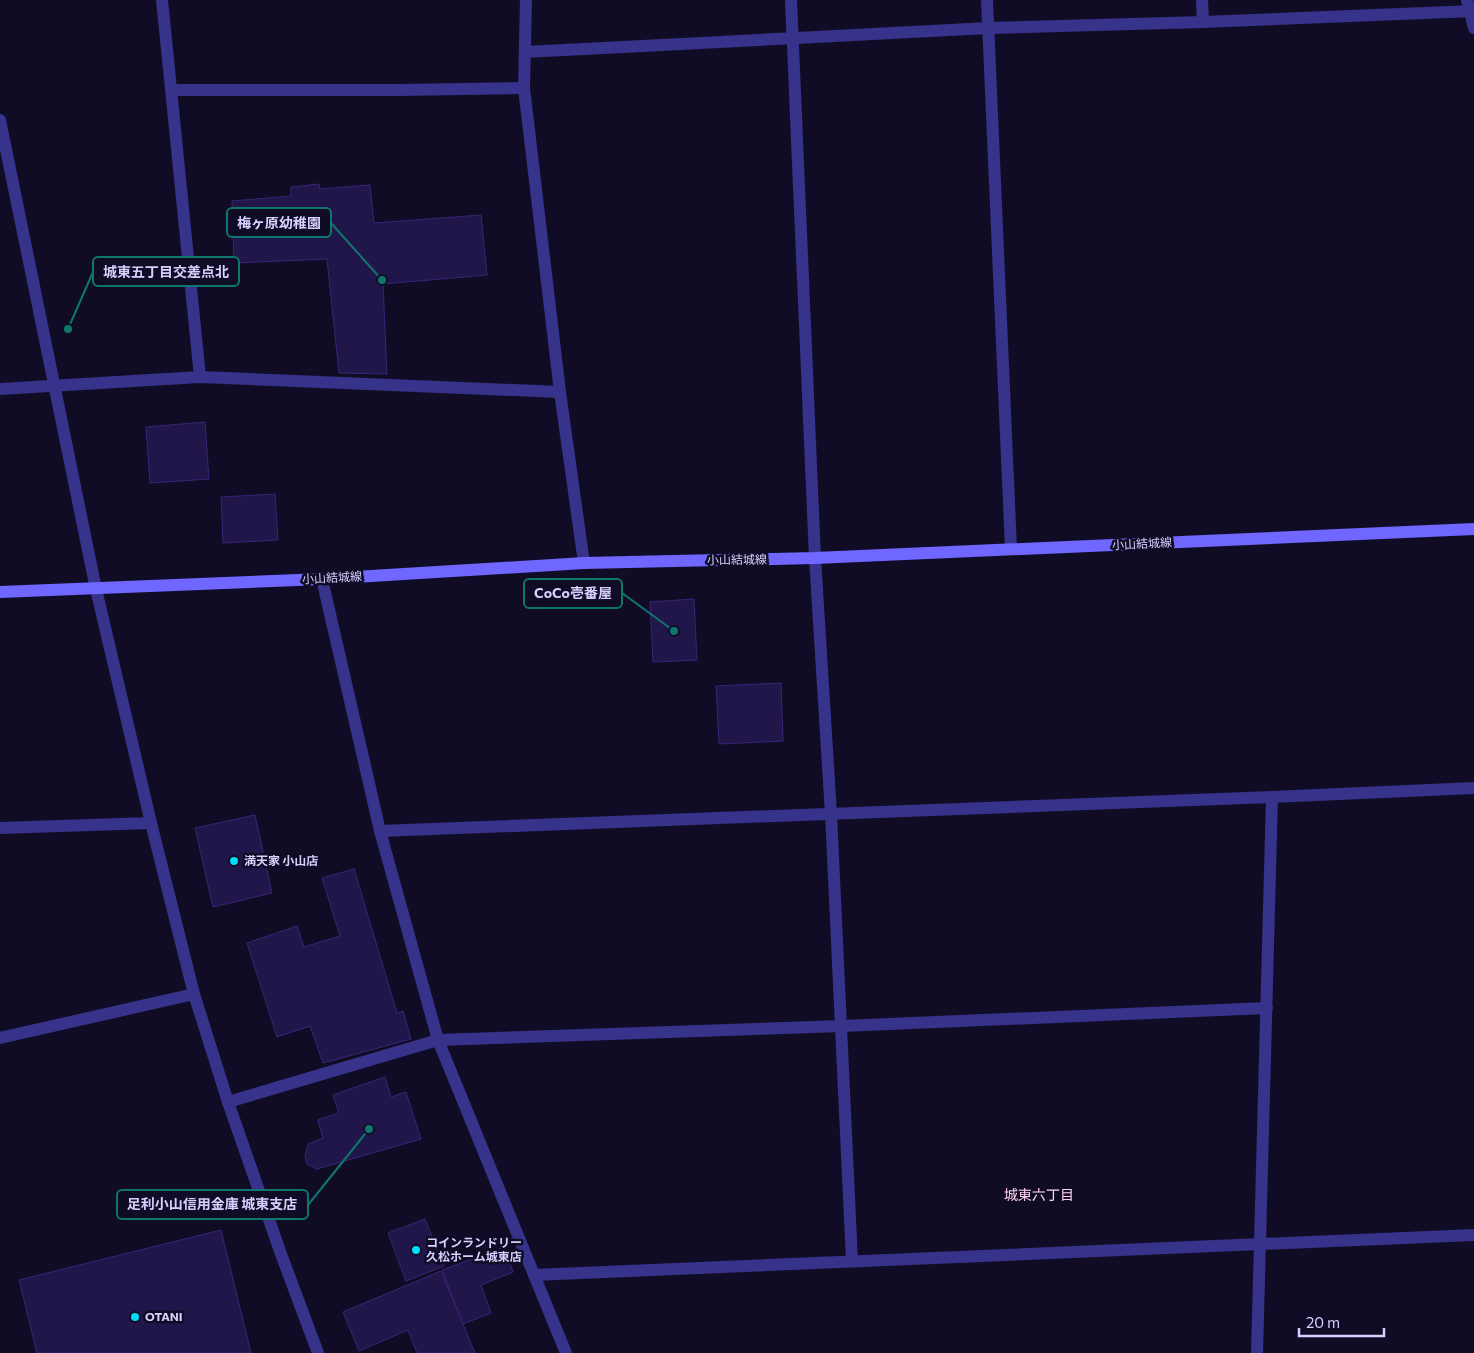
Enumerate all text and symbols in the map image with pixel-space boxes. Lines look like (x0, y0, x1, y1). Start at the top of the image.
callout: 梅ヶ原幼稚園 (227, 208, 331, 237)
text: 梅ヶ原幼稚園 (237, 214, 321, 231)
callout: 城東五丁目交差点北 (93, 257, 239, 286)
text: 城東五丁目交差点北 (103, 263, 229, 280)
street label: 小山結城線 (1112, 534, 1172, 552)
street label: 小山結城線 (707, 551, 767, 567)
street label: 小山結城線 (302, 568, 362, 586)
callout: CoCo壱番屋 (524, 579, 622, 608)
text: CoCo壱番屋 (534, 584, 612, 601)
place label: 満天家 小山店 (244, 853, 318, 867)
marker: 満天家 小山店 (228, 855, 240, 867)
district label: 城東六丁目 (1004, 1186, 1074, 1203)
callout: 足利小山信用金庫 城東支店 (117, 1190, 308, 1219)
text: 足利小山信用金庫 城東支店 (127, 1195, 297, 1212)
place label: コインランドリー 久松ホーム城東店 (426, 1235, 522, 1263)
marker: コインランドリー 久松ホーム城東店 (410, 1244, 422, 1256)
scale bar (1299, 1306, 1384, 1338)
place label: OTANI (145, 1309, 183, 1323)
marker: OTANI (129, 1311, 141, 1323)
text: 20 m (1306, 1313, 1340, 1331)

